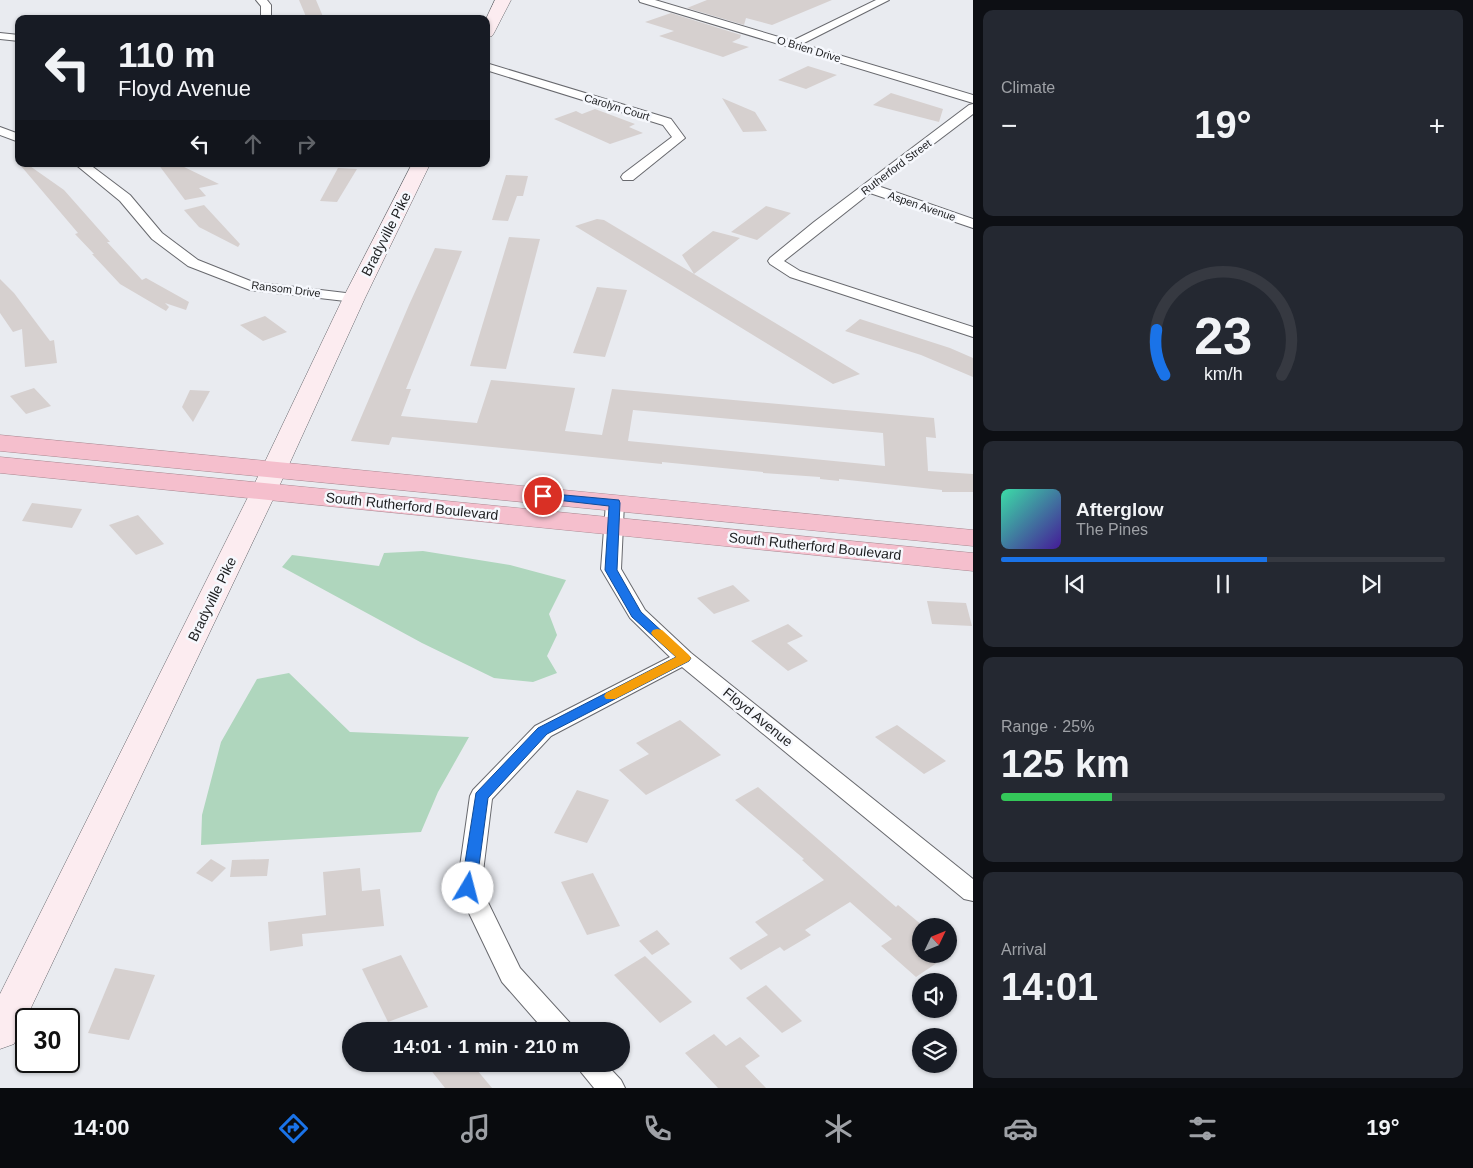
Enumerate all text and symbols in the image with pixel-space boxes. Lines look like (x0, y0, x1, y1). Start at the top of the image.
street label: O Brien Drive (776, 34, 842, 64)
icon: left (35, 35, 100, 100)
text: 110 m (118, 35, 215, 74)
text: Floyd Avenue (118, 76, 251, 101)
text: Climate (1001, 79, 1055, 96)
street label: Carolyn Court (583, 91, 651, 123)
text: 19° (1194, 104, 1252, 146)
text: − (1001, 110, 1017, 141)
text: + (1429, 110, 1445, 141)
icon: left (186, 130, 214, 158)
icon: ahead (239, 130, 267, 158)
icon: right (292, 130, 320, 158)
street label: Rutherford Street (859, 137, 933, 197)
street label: Bradyville Pike (358, 189, 414, 279)
street label: Aspen Avenue (887, 189, 957, 223)
street label: Ransom Drive (251, 279, 321, 299)
text: 23 (1194, 307, 1252, 365)
text: km/h (1204, 364, 1242, 384)
pin (522, 475, 564, 517)
icon: arrive (529, 482, 557, 510)
street label: South Rutherford Boulevard (325, 489, 499, 523)
text: Afterglow (1076, 499, 1164, 520)
text: The Pines (1076, 521, 1148, 538)
street label: South Rutherford Boulevard (728, 529, 902, 563)
street label: Bradyville Pike (185, 554, 239, 644)
icon: previous (1061, 570, 1089, 598)
icon: pause (1209, 570, 1237, 598)
icon: next (1357, 570, 1385, 598)
street label: Floyd Avenue (720, 684, 796, 750)
text: Range · 25% (1001, 718, 1094, 735)
text: 125 km (1001, 743, 1130, 785)
position arrow (441, 861, 493, 913)
north arrow (912, 918, 958, 962)
map controls (912, 918, 957, 1073)
text: Arrival (1001, 941, 1046, 958)
text: 14:01 (1001, 966, 1098, 1008)
button: sound (912, 973, 957, 1018)
speed limit sign: 30 (15, 1008, 80, 1073)
button: layers (912, 1028, 957, 1073)
text: 14:01 · 1 min · 210 m (393, 1036, 579, 1057)
icon: directions (276, 1111, 311, 1146)
icon: music (458, 1111, 493, 1146)
icon: phone (640, 1111, 675, 1146)
icon: climate (821, 1111, 856, 1146)
icon: car (1003, 1111, 1038, 1146)
icon: filters (1185, 1111, 1220, 1146)
text: 14:00 (73, 1115, 130, 1140)
text: 19° (1366, 1115, 1400, 1140)

